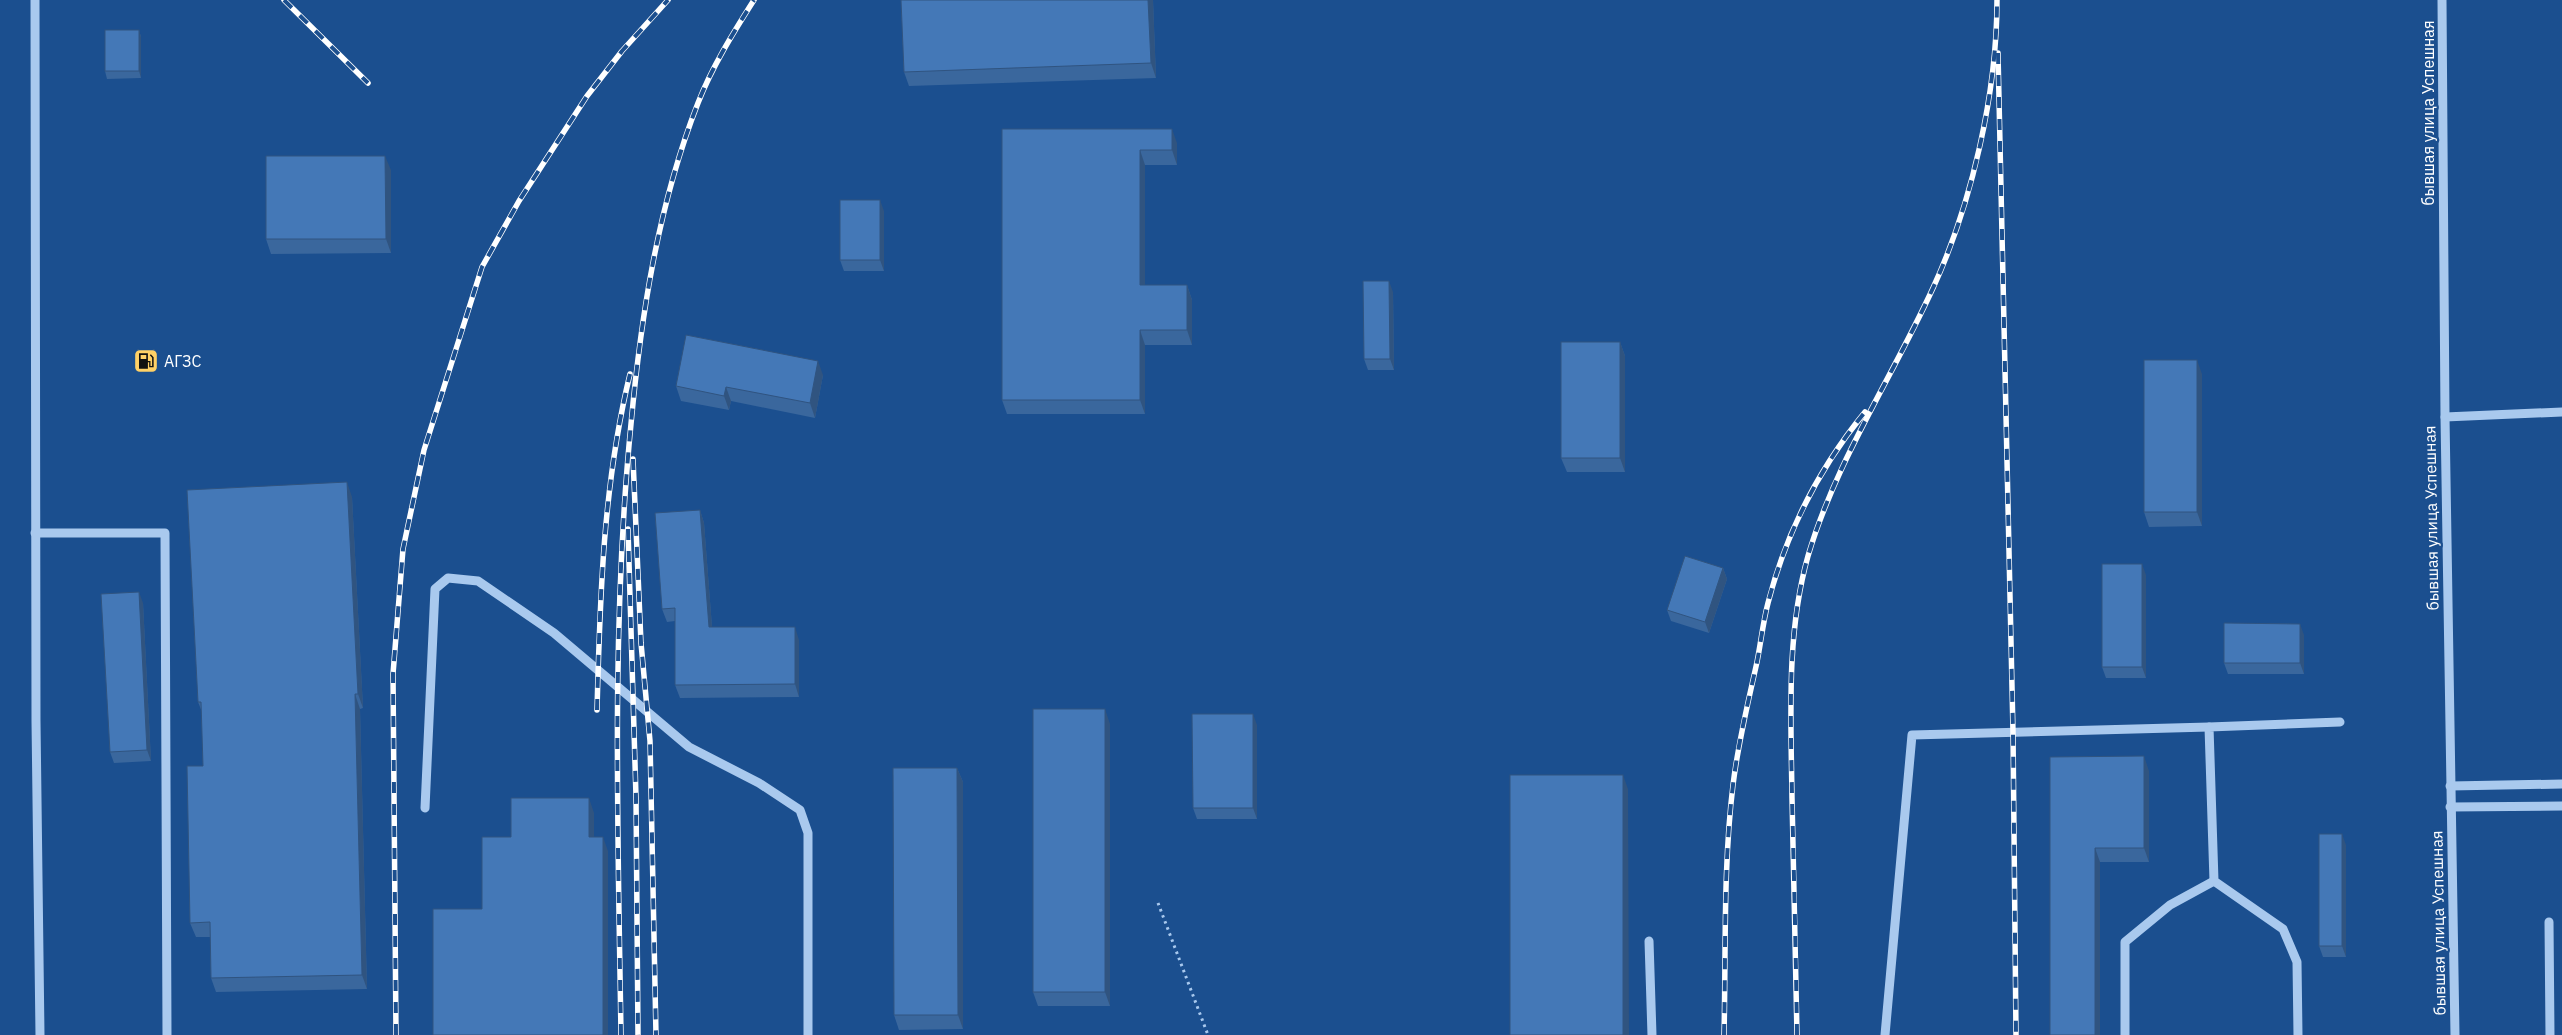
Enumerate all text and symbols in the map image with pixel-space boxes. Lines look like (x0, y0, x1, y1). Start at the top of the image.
street label: бывшая улица Успешная (2418, 21, 2438, 205)
fuel station icon: АГЗС (133, 348, 159, 374)
place label: АГЗС (164, 351, 202, 371)
street label: бывшая улица Успешная (2419, 425, 2443, 611)
street label: бывшая улица Успешная (2426, 830, 2450, 1016)

